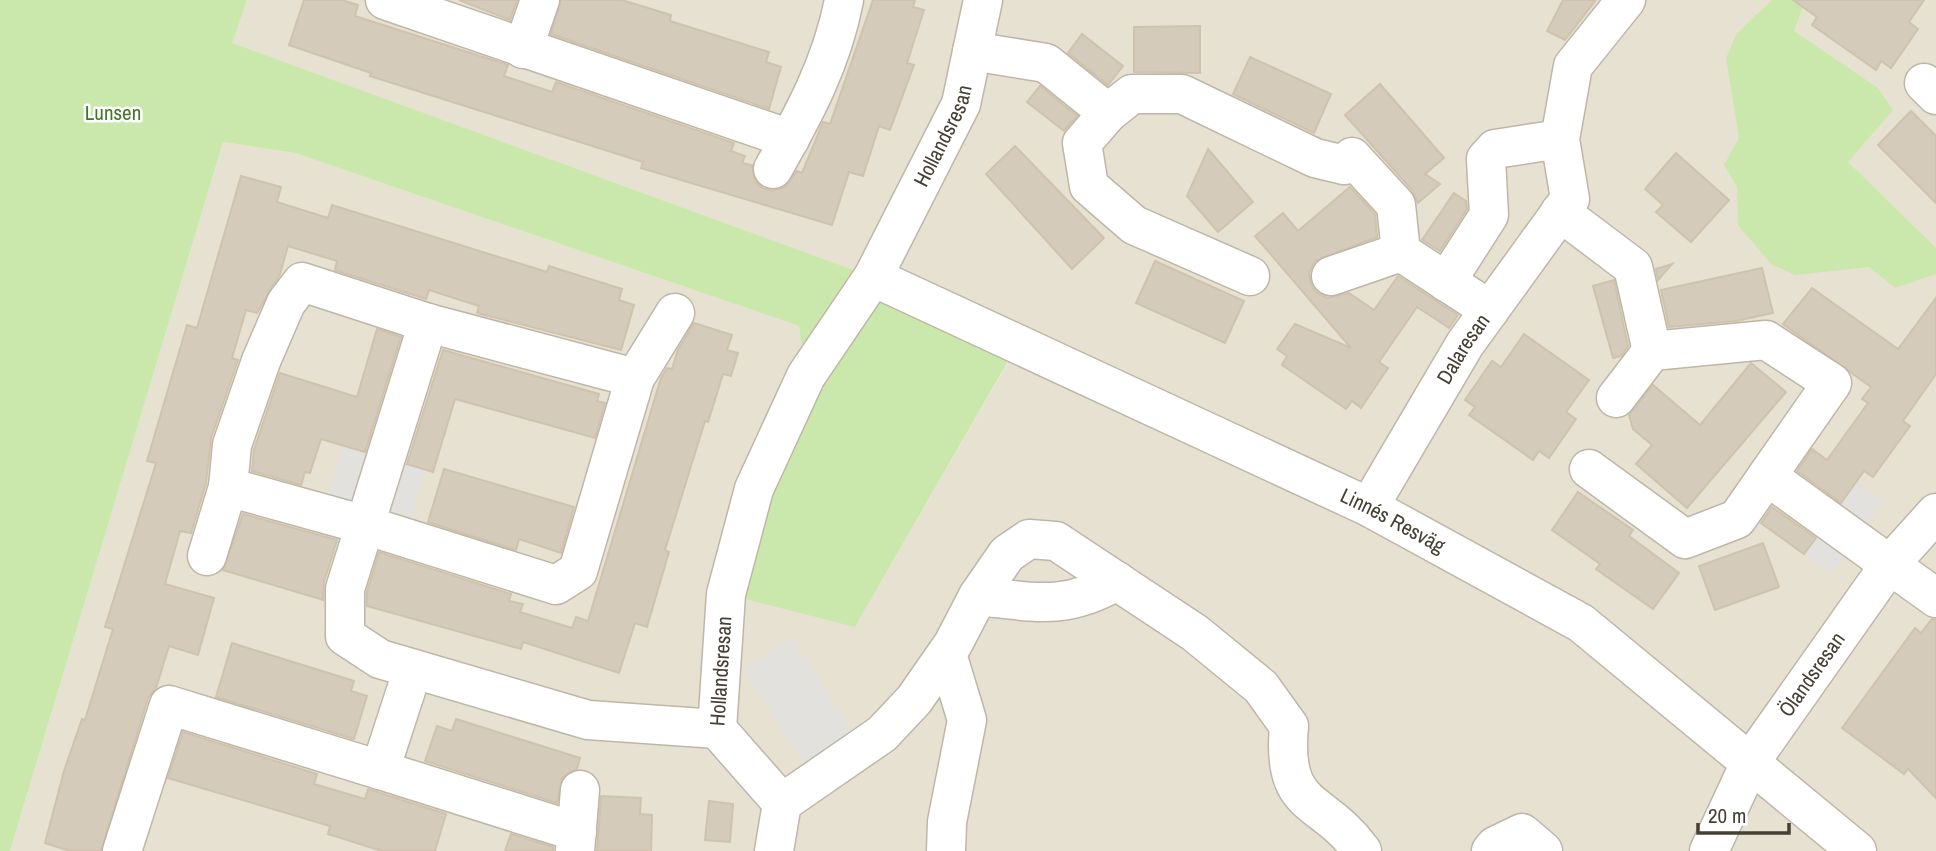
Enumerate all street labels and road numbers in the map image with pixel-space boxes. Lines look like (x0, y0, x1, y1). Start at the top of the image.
street label: Hollandsresan (906, 82, 979, 192)
street label: Dalaresan (1430, 308, 1496, 389)
street label: Linnés Resväg (1336, 481, 1451, 560)
street label: Hollandsresan (702, 615, 738, 727)
street label: Ölandsresan (1772, 626, 1852, 723)

